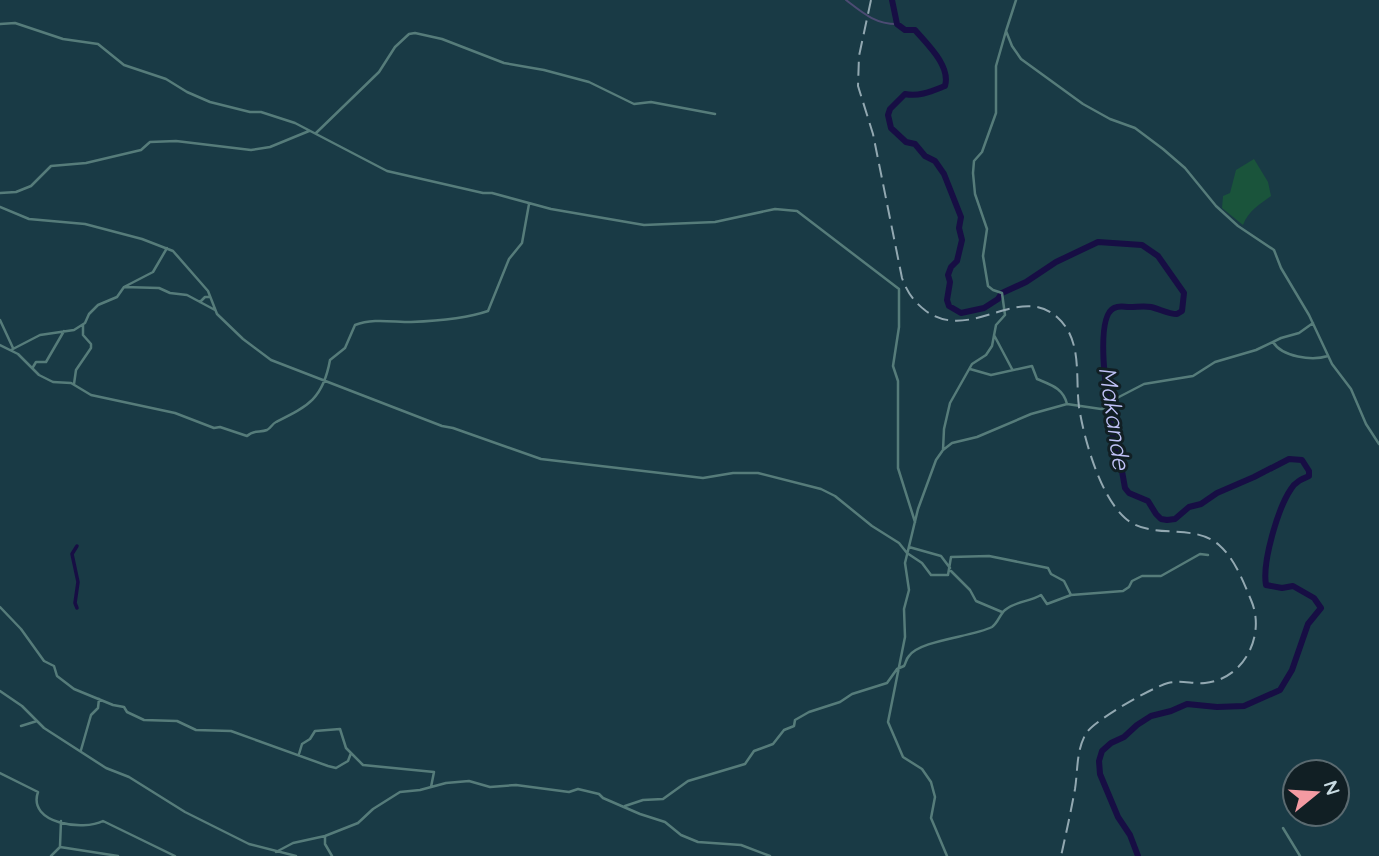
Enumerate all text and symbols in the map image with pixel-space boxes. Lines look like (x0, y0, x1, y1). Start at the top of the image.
water label: Makande (1093, 364, 1137, 473)
north arrow (1281, 758, 1351, 828)
text: N (1319, 777, 1346, 798)

